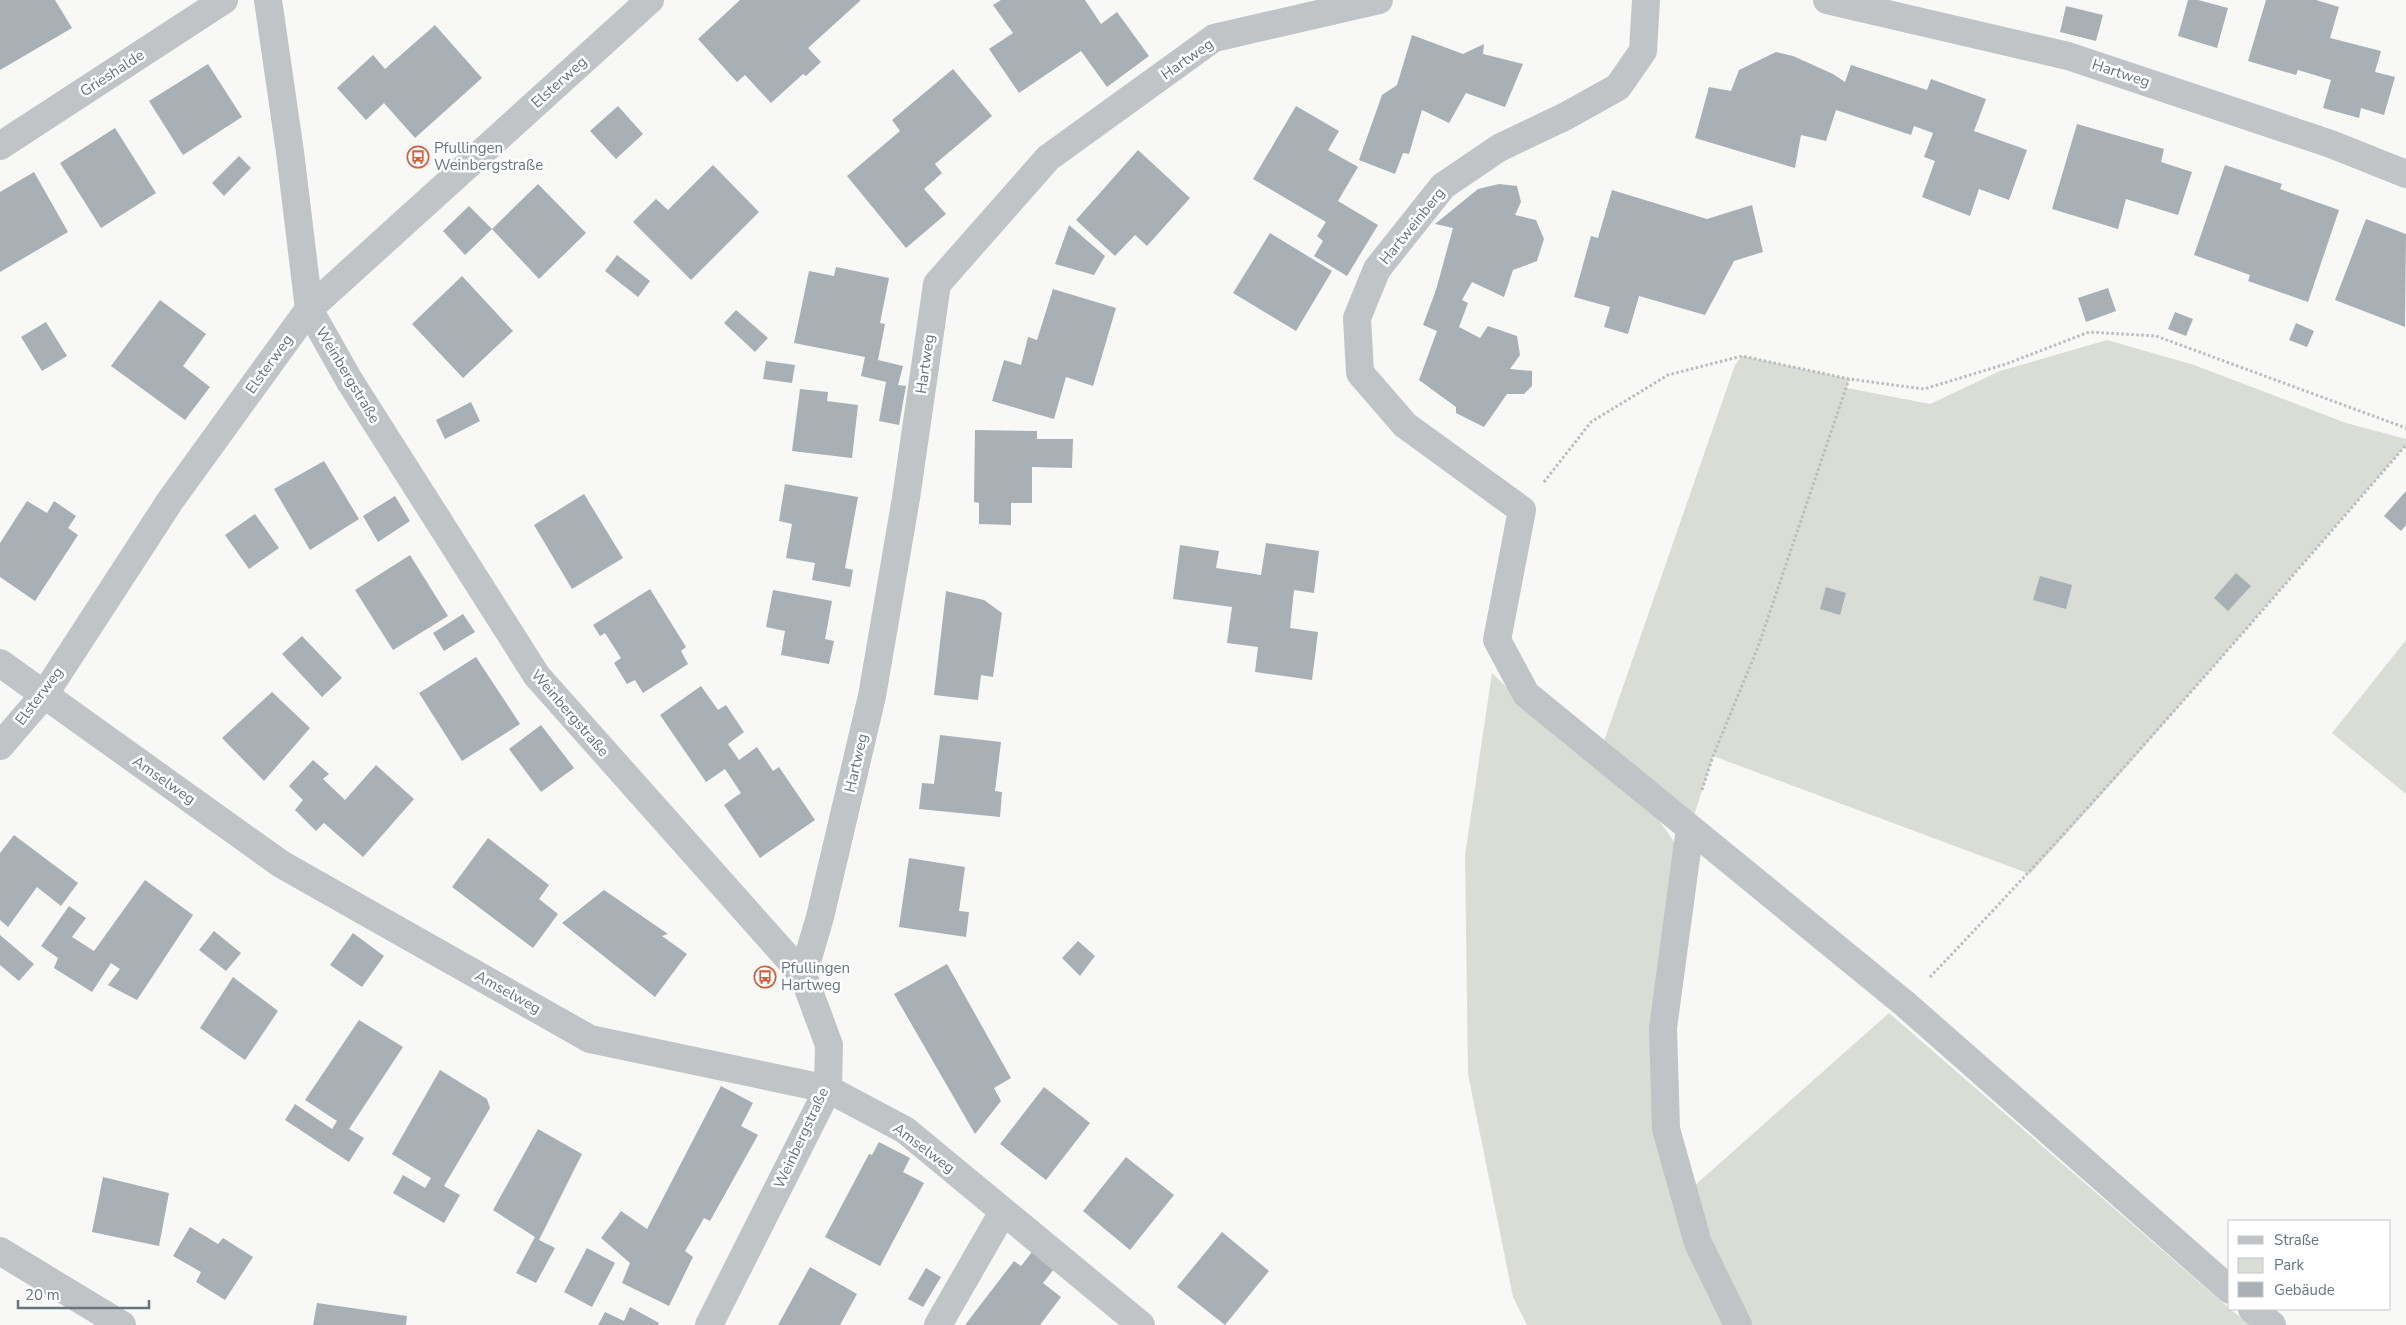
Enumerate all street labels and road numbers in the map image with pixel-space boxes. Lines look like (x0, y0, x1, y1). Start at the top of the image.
street label: Hartweg (1157, 34, 1217, 84)
street label: Grieshalde (76, 45, 148, 101)
street label: Elsterweg (527, 52, 591, 112)
street label: Hartweg (2089, 54, 2153, 92)
street label: Hartweinberg (1375, 183, 1449, 269)
street label: Weinbergstraße (311, 323, 385, 427)
street label: Elsterweg (241, 330, 297, 398)
street label: Hartweg (911, 333, 939, 395)
street label: Elsterweg (10, 663, 68, 729)
street label: Weinbergstraße (527, 665, 613, 761)
street label: Hartweg (840, 732, 872, 794)
street label: Amselweg (129, 751, 199, 809)
street label: Amselweg (471, 966, 545, 1018)
street label: Weinbergstraße (769, 1084, 833, 1192)
street label: Amselweg (889, 1118, 959, 1178)

